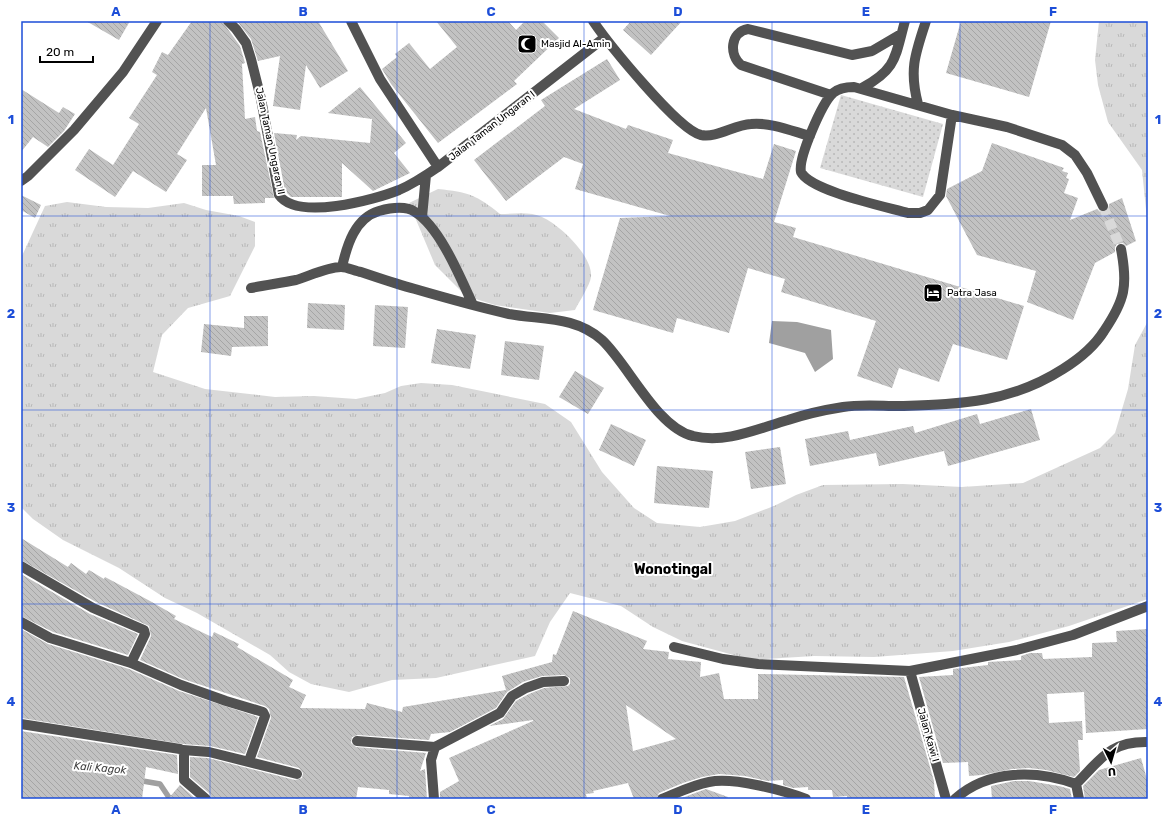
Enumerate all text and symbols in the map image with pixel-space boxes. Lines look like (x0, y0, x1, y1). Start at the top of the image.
text: A (111, 4, 121, 19)
text: B (298, 4, 308, 19)
text: C (486, 4, 496, 19)
text: D (673, 4, 683, 19)
text: E (862, 4, 870, 19)
text: F (1049, 4, 1057, 19)
mosque icon: Masjid Al-Amin (516, 33, 538, 55)
scale bar (40, 38, 93, 64)
place label: Masjid Al-Amin (541, 38, 610, 50)
text: 20 m (46, 45, 74, 59)
street label: Jalan Taman Ungaran II (253, 86, 287, 196)
street label: Jalan Taman Ungaran I (446, 89, 538, 163)
text: 1 (8, 112, 14, 127)
text: 1 (1155, 112, 1161, 127)
hotel icon: Patra Jasa (922, 282, 944, 304)
place label: Patra Jasa (947, 287, 997, 299)
text: 2 (7, 306, 15, 321)
text: 2 (1154, 306, 1162, 321)
text: 3 (7, 500, 16, 515)
text: 3 (1154, 500, 1163, 515)
district label: Wonotingal (634, 561, 712, 578)
text: 4 (7, 694, 16, 709)
text: 4 (1154, 694, 1163, 709)
street label: Jalan Kawi I (915, 707, 941, 763)
north arrow (1091, 742, 1131, 782)
water label: Kali Kagok (73, 759, 127, 777)
text: U (1107, 765, 1116, 778)
text: A (111, 802, 121, 817)
text: B (298, 802, 308, 817)
text: C (486, 802, 496, 817)
text: D (673, 802, 683, 817)
text: E (862, 802, 870, 817)
text: F (1049, 802, 1057, 817)

